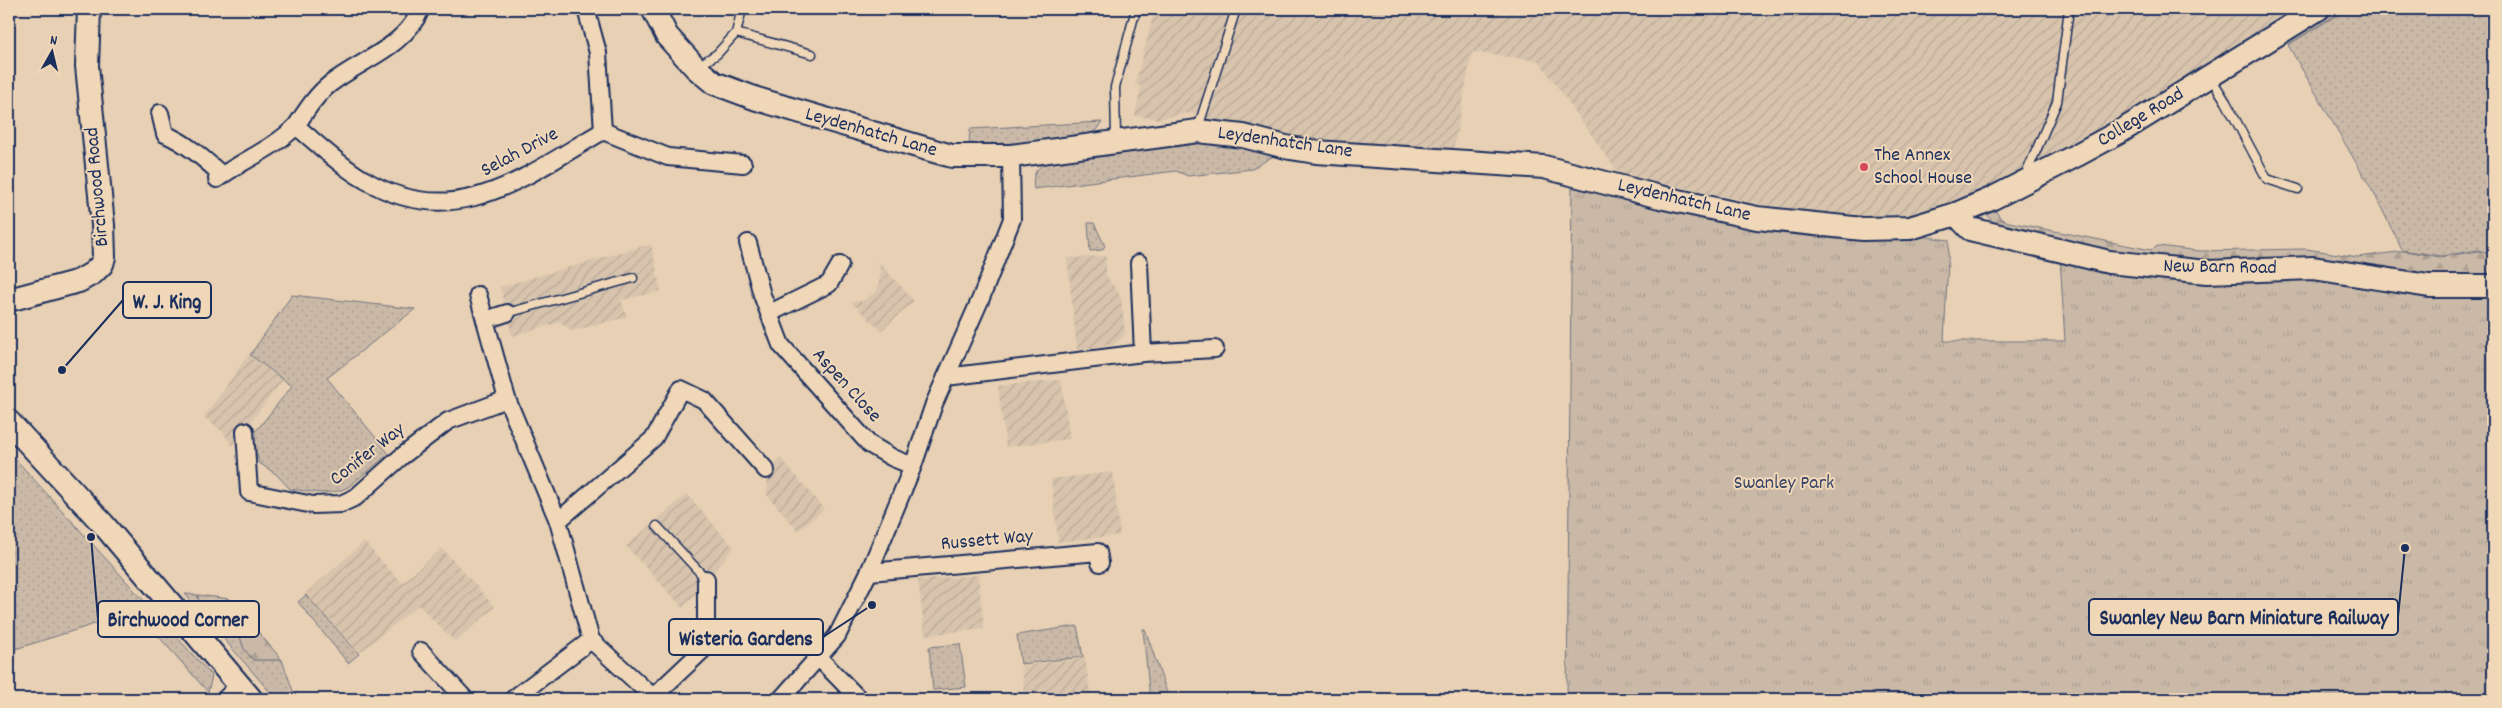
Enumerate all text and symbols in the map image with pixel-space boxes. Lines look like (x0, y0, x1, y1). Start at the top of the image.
north arrow (28, 28, 78, 78)
text: N (49, 31, 58, 52)
street label: College Road (2092, 81, 2190, 155)
street label: Leydenhatch Lane (802, 101, 940, 165)
street label: Leydenhatch Lane (1216, 120, 1354, 166)
street label: Selah Drive (476, 121, 564, 185)
street label: Birchwood Road (79, 126, 117, 248)
place label: The Annex School House (1874, 142, 1972, 193)
marker: The Annex School House (1858, 161, 1870, 173)
street label: Leydenhatch Lane (1615, 172, 1753, 230)
street label: New Barn Road (2163, 253, 2277, 283)
callout: W. J. King (123, 282, 211, 318)
text: W. J. King (133, 289, 201, 319)
street label: Aspen Close (805, 342, 887, 430)
street label: Conifer Way (325, 416, 412, 493)
park label: Swanley Park (1734, 470, 1834, 498)
street label: Russett Way (940, 523, 1035, 559)
callout: Swanley New Barn Miniature Railway (2089, 599, 2398, 635)
callout: Birchwood Corner (98, 601, 259, 637)
text: Swanley New Barn Miniature Railway (2100, 605, 2390, 635)
text: Birchwood Corner (108, 607, 250, 637)
callout: Wisteria Gardens (669, 619, 823, 655)
text: Wisteria Gardens (679, 626, 813, 656)

